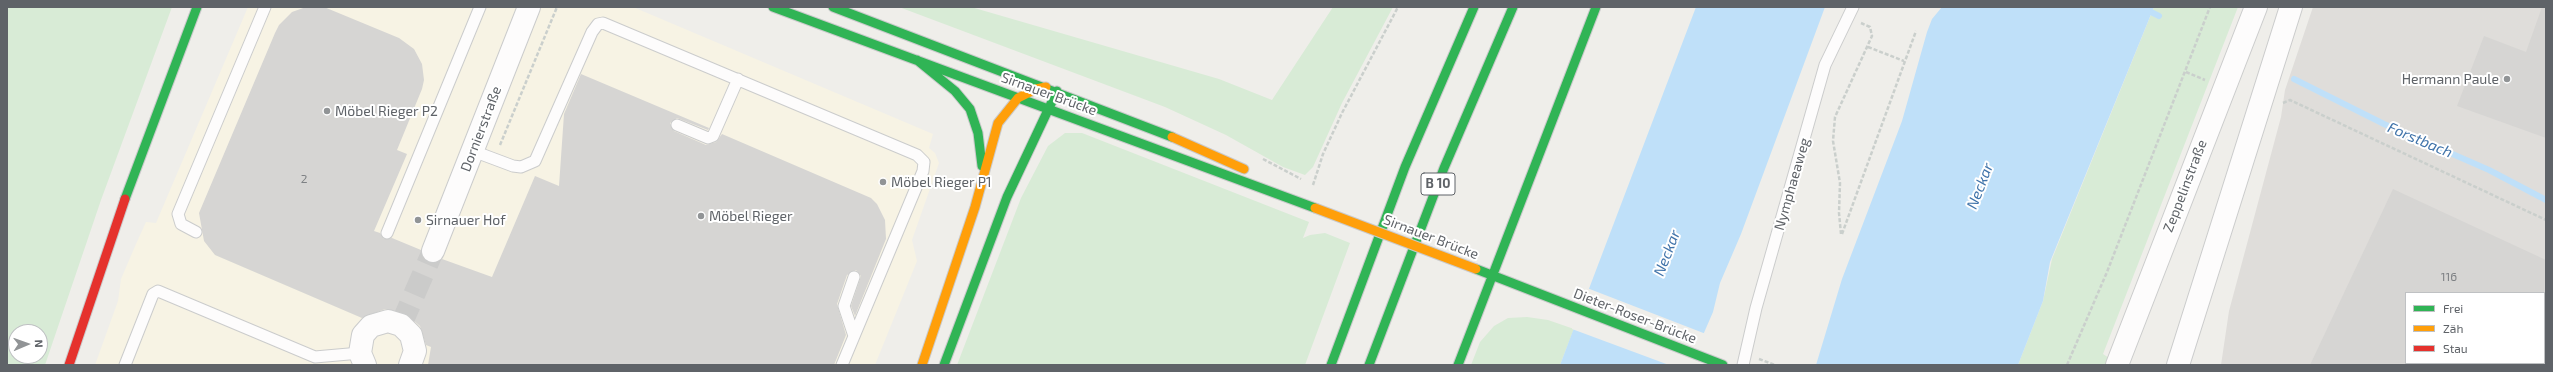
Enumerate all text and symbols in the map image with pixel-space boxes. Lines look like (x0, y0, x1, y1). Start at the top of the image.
street label: Sirnauer Brücke (999, 69, 1099, 119)
place label: Hermann Paule (2402, 71, 2499, 87)
marker: Hermann Paule (2502, 74, 2512, 84)
street label: Dornierstraße (457, 84, 505, 174)
place label: Möbel Rieger P2 (335, 103, 438, 119)
marker: Möbel Rieger P2 (322, 106, 332, 116)
water label: Forstbach (2385, 118, 2455, 162)
street label: Nymphaeaweg (1771, 136, 1813, 232)
street label: Zeppelinstraße (2160, 137, 2210, 235)
water label: Neckar (1963, 160, 1997, 212)
house number: 2 (301, 172, 307, 186)
road number: B 10 (1421, 173, 1455, 195)
place label: Möbel Rieger P1 (891, 174, 991, 190)
marker: Möbel Rieger P1 (878, 177, 888, 187)
place label: Möbel Rieger (709, 208, 793, 224)
marker: Möbel Rieger (696, 211, 706, 221)
street label: Sirnauer Brücke (1381, 211, 1481, 263)
place label: Sirnauer Hof (426, 212, 506, 228)
marker: Sirnauer Hof (413, 215, 423, 225)
water label: Neckar (1650, 227, 1684, 279)
house number: 116 (2441, 270, 2457, 284)
street label: Dieter-Roser-Brücke (1571, 285, 1699, 347)
legend (2405, 292, 2545, 364)
text: Frei (2443, 301, 2463, 315)
text: Zäh (2443, 321, 2463, 335)
north arrow (8, 324, 48, 364)
text: N (33, 339, 46, 348)
text: Stau (2443, 341, 2468, 355)

